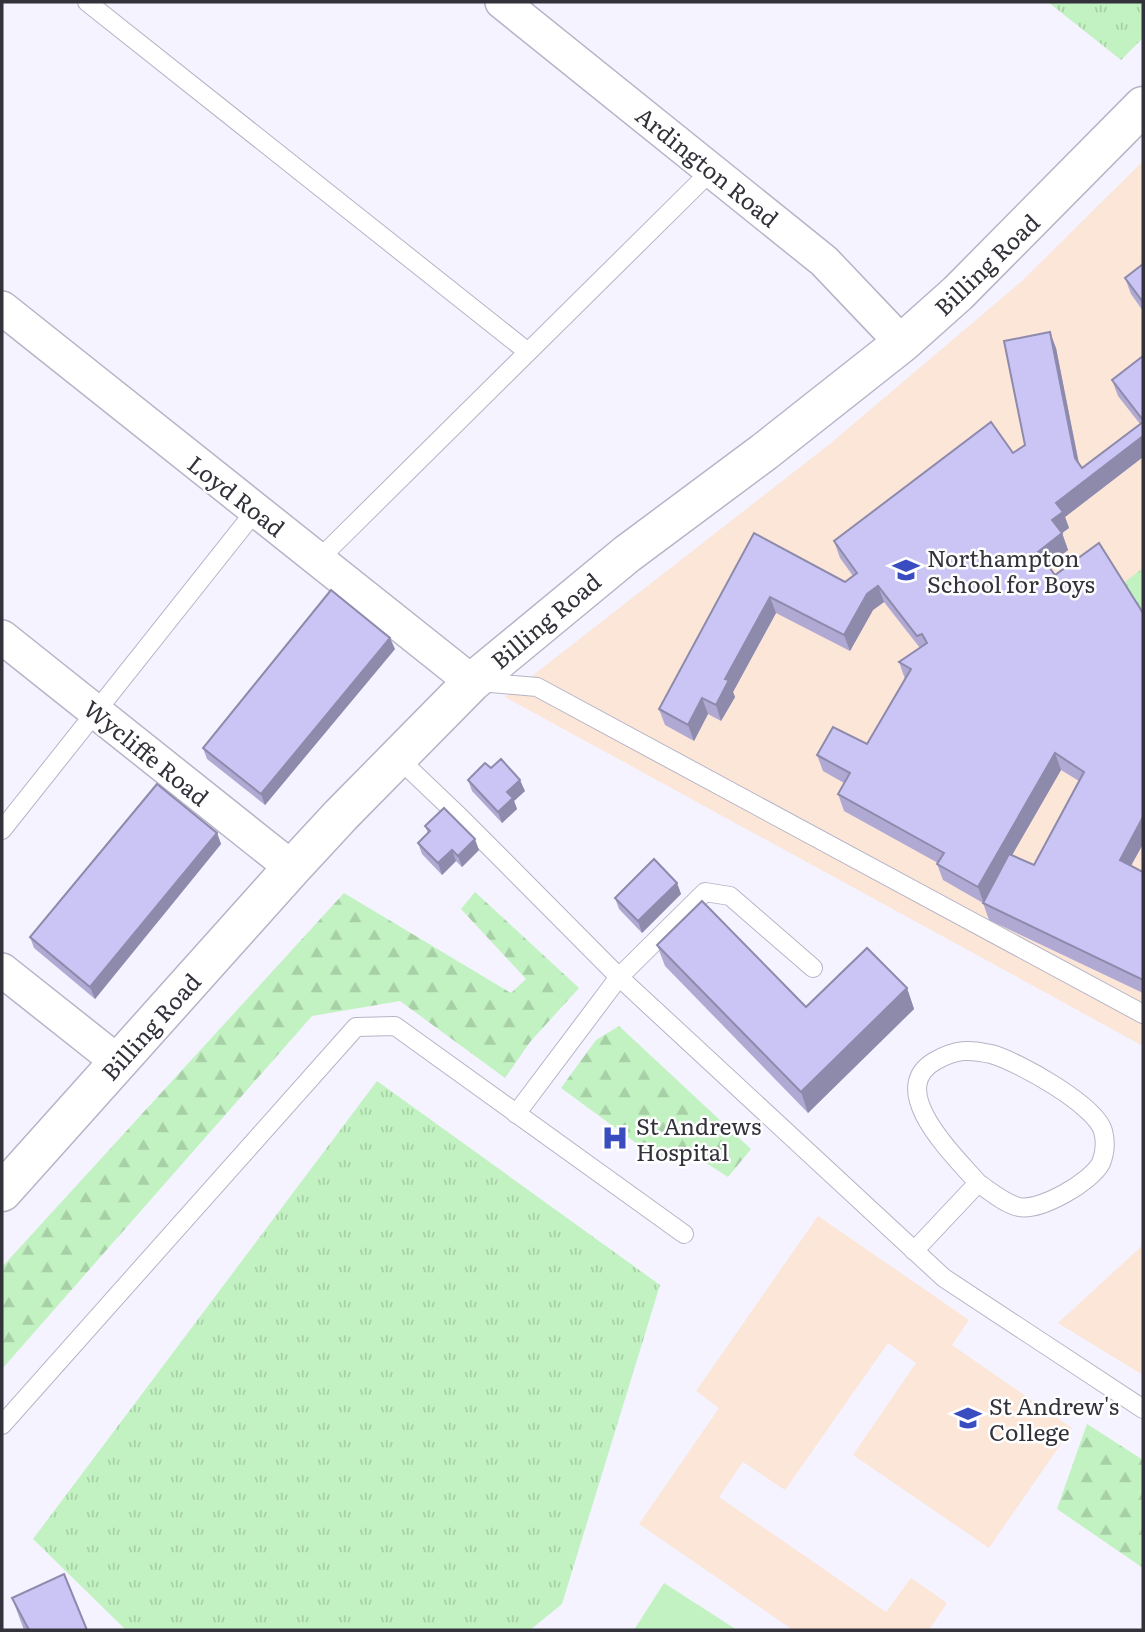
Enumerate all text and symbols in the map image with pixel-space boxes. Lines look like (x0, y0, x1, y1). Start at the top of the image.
street label: Ardington Road (629, 98, 787, 234)
street label: Billing Road (926, 205, 1046, 323)
street label: Loyd Road (181, 446, 293, 544)
place label: Northampton School for Boys (927, 540, 1095, 600)
school or university icon: Northampton School for Boys (891, 555, 921, 585)
street label: Billing Road (483, 564, 607, 676)
street label: Wycliffe Road (77, 691, 217, 813)
street label: Billing Road (92, 965, 208, 1087)
place label: St Andrews Hospital (636, 1108, 761, 1168)
hospital icon: St Andrews Hospital (600, 1123, 630, 1153)
place label: St Andrew's College (989, 1388, 1119, 1448)
school or university icon: St Andrew's College (953, 1403, 983, 1433)

